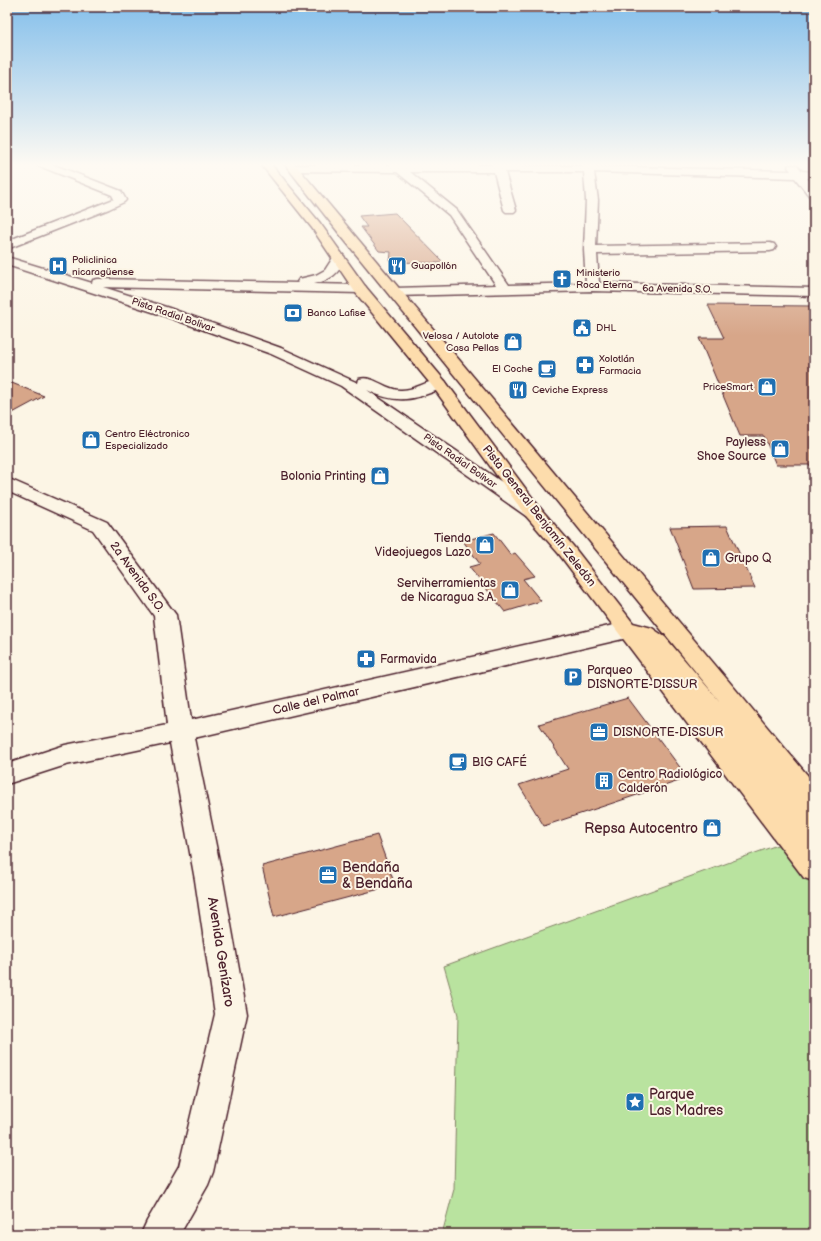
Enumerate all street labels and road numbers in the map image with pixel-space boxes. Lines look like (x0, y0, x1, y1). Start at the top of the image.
street label: 6a Avenida S.O. (642, 282, 712, 296)
street label: Pista Radial Bolivar (130, 295, 216, 335)
street label: Pista Radial Bolivar (421, 431, 499, 491)
street label: Pista General Benjamín Zeledón (479, 442, 599, 590)
street label: 2a Avenida S.O. (106, 539, 168, 615)
street label: Calle del Palmar (271, 684, 361, 718)
street label: Avenida Genízaro (204, 896, 238, 1008)

